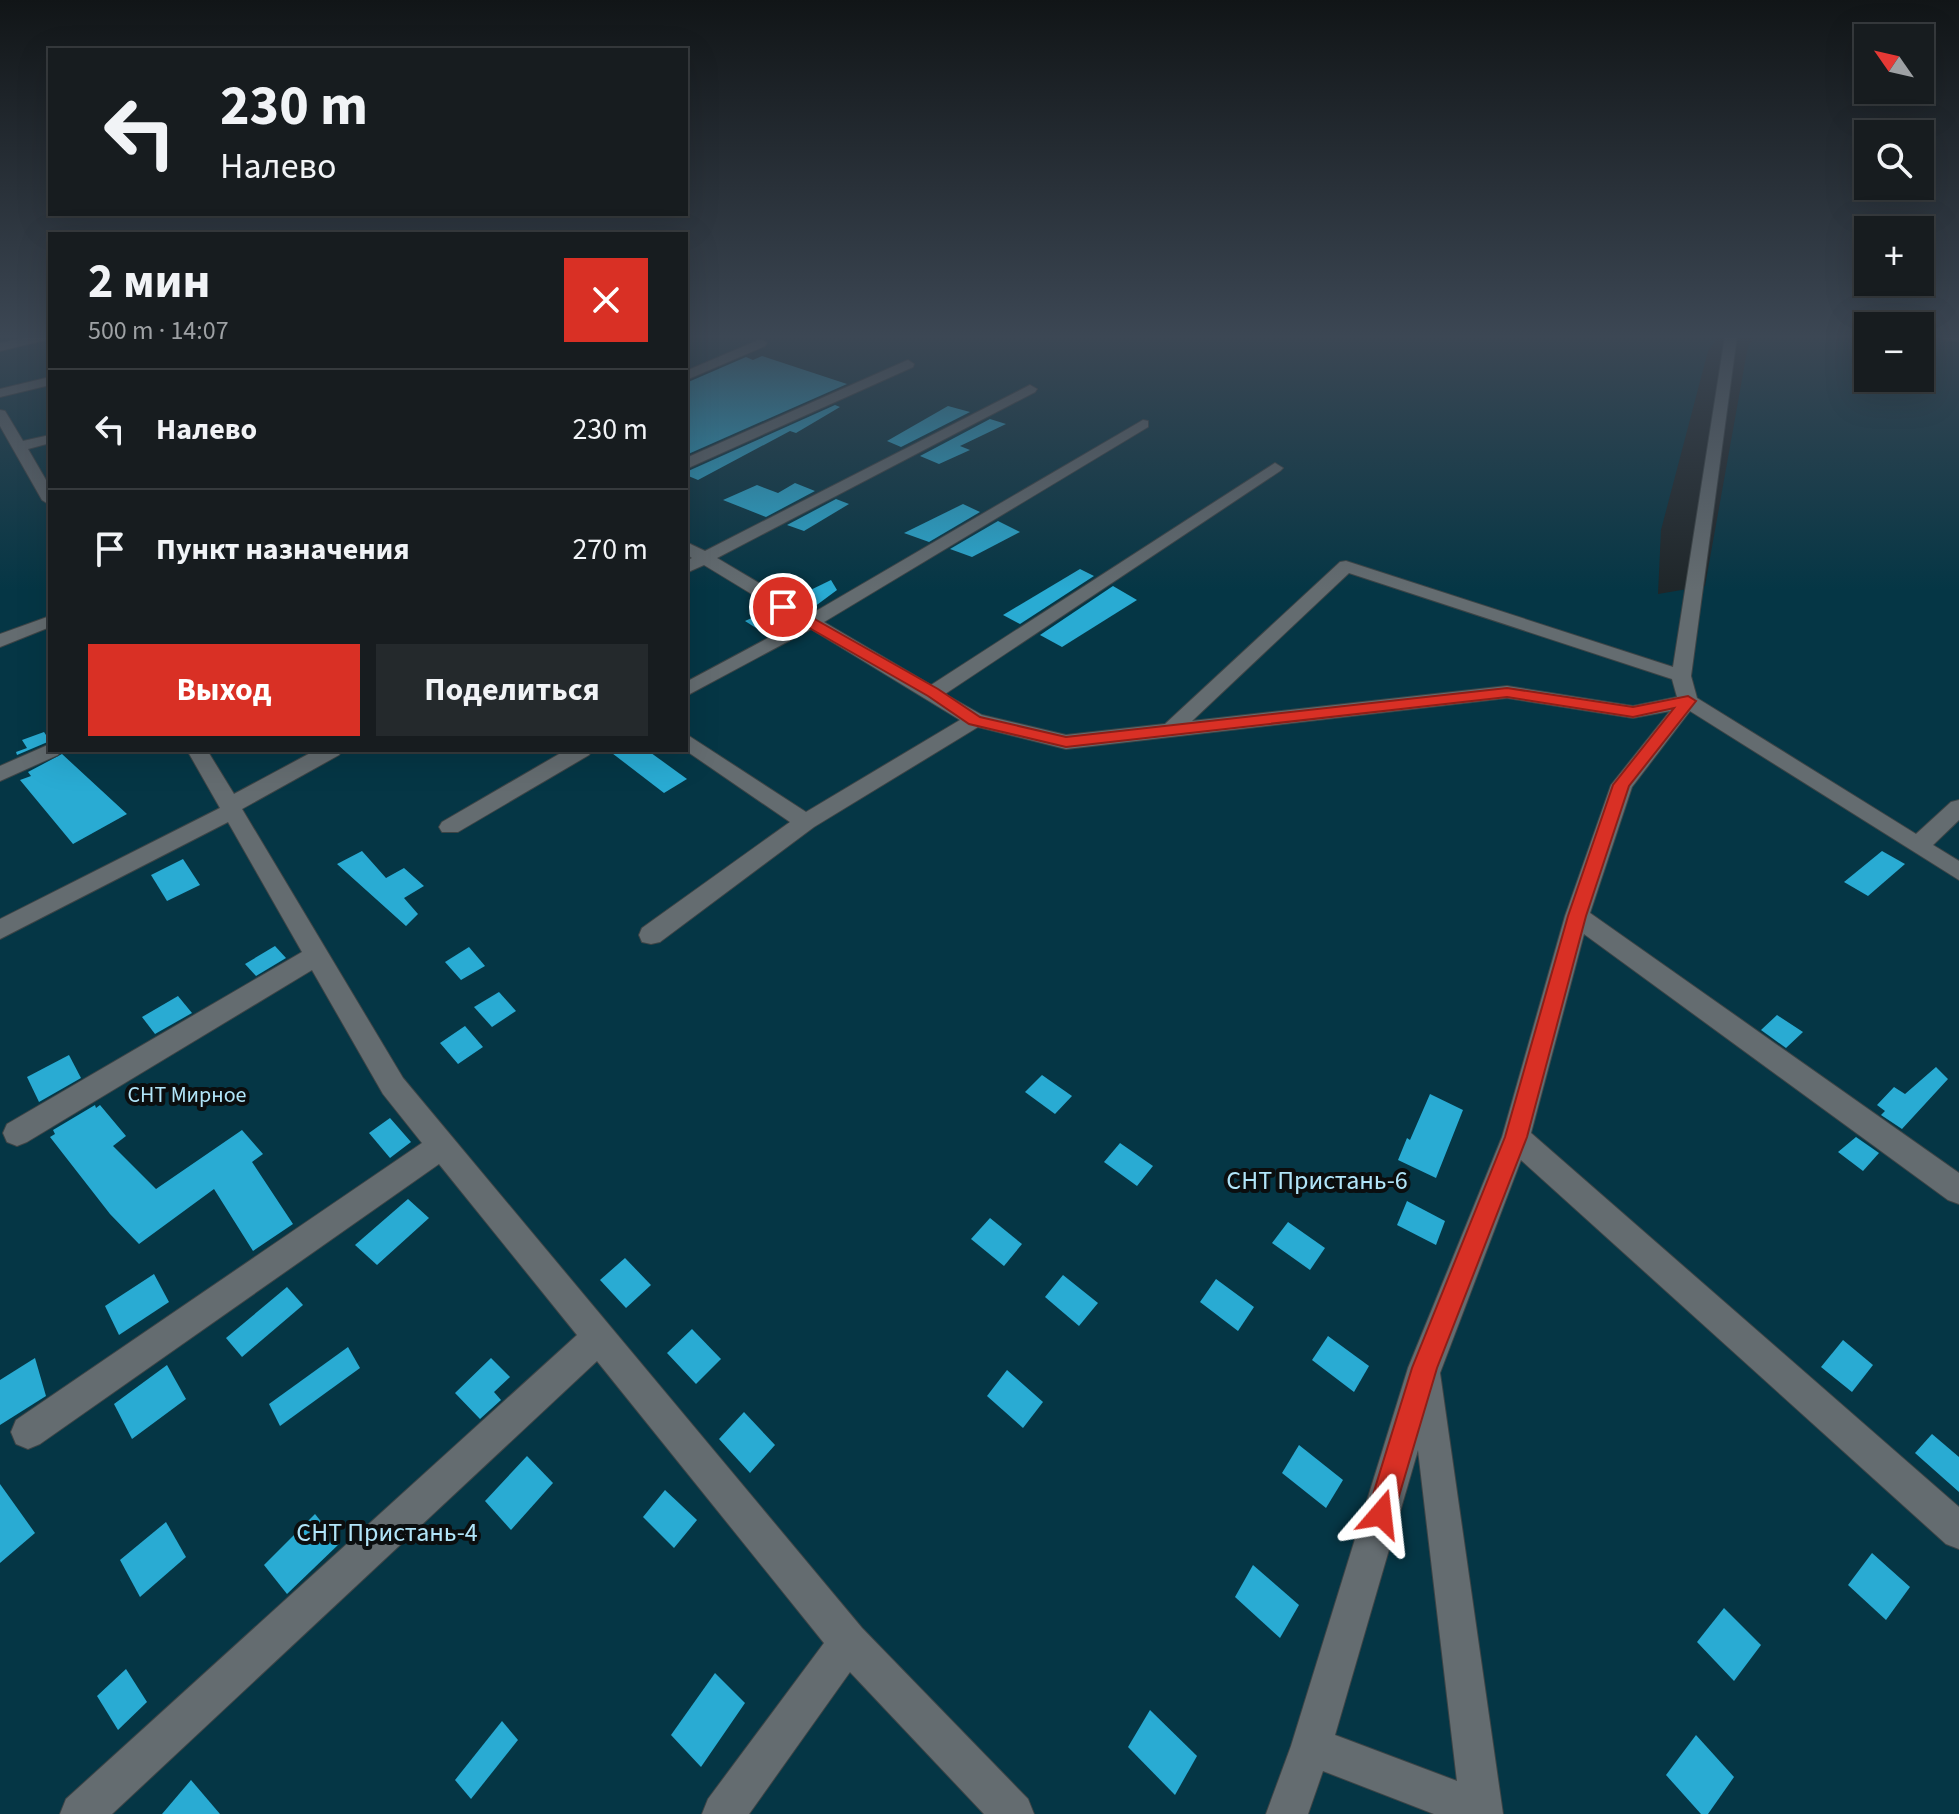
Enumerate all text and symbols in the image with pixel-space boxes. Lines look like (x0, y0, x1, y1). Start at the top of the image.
north arrow (1854, 24, 1934, 104)
map controls (1854, 24, 1934, 392)
text: 230 m (220, 67, 368, 146)
icon: left (88, 80, 192, 184)
button: search (1854, 120, 1934, 200)
text: Налево (220, 141, 336, 192)
button: + (1854, 216, 1934, 296)
text: 2 мин (88, 248, 211, 316)
button: close (564, 258, 648, 342)
text: 500 m · 14:07 (88, 312, 229, 349)
button: − (1854, 312, 1934, 392)
icon: left (88, 407, 132, 451)
text: Налево (156, 408, 257, 451)
text: 230 m (572, 408, 648, 451)
icon: arrive (88, 527, 132, 571)
text: Пункт назначения (156, 528, 410, 571)
text: 270 m (572, 528, 648, 571)
pin (749, 573, 817, 641)
icon: arrive (761, 585, 805, 629)
button: Выход (88, 644, 360, 736)
button: Поделиться (376, 644, 648, 736)
park label: СНТ Мирное (128, 1079, 247, 1111)
park label: СНТ Пристань-6 (1226, 1162, 1408, 1199)
position arrow (1339, 1472, 1423, 1556)
park label: СНТ Пристань-4 (296, 1514, 478, 1551)

